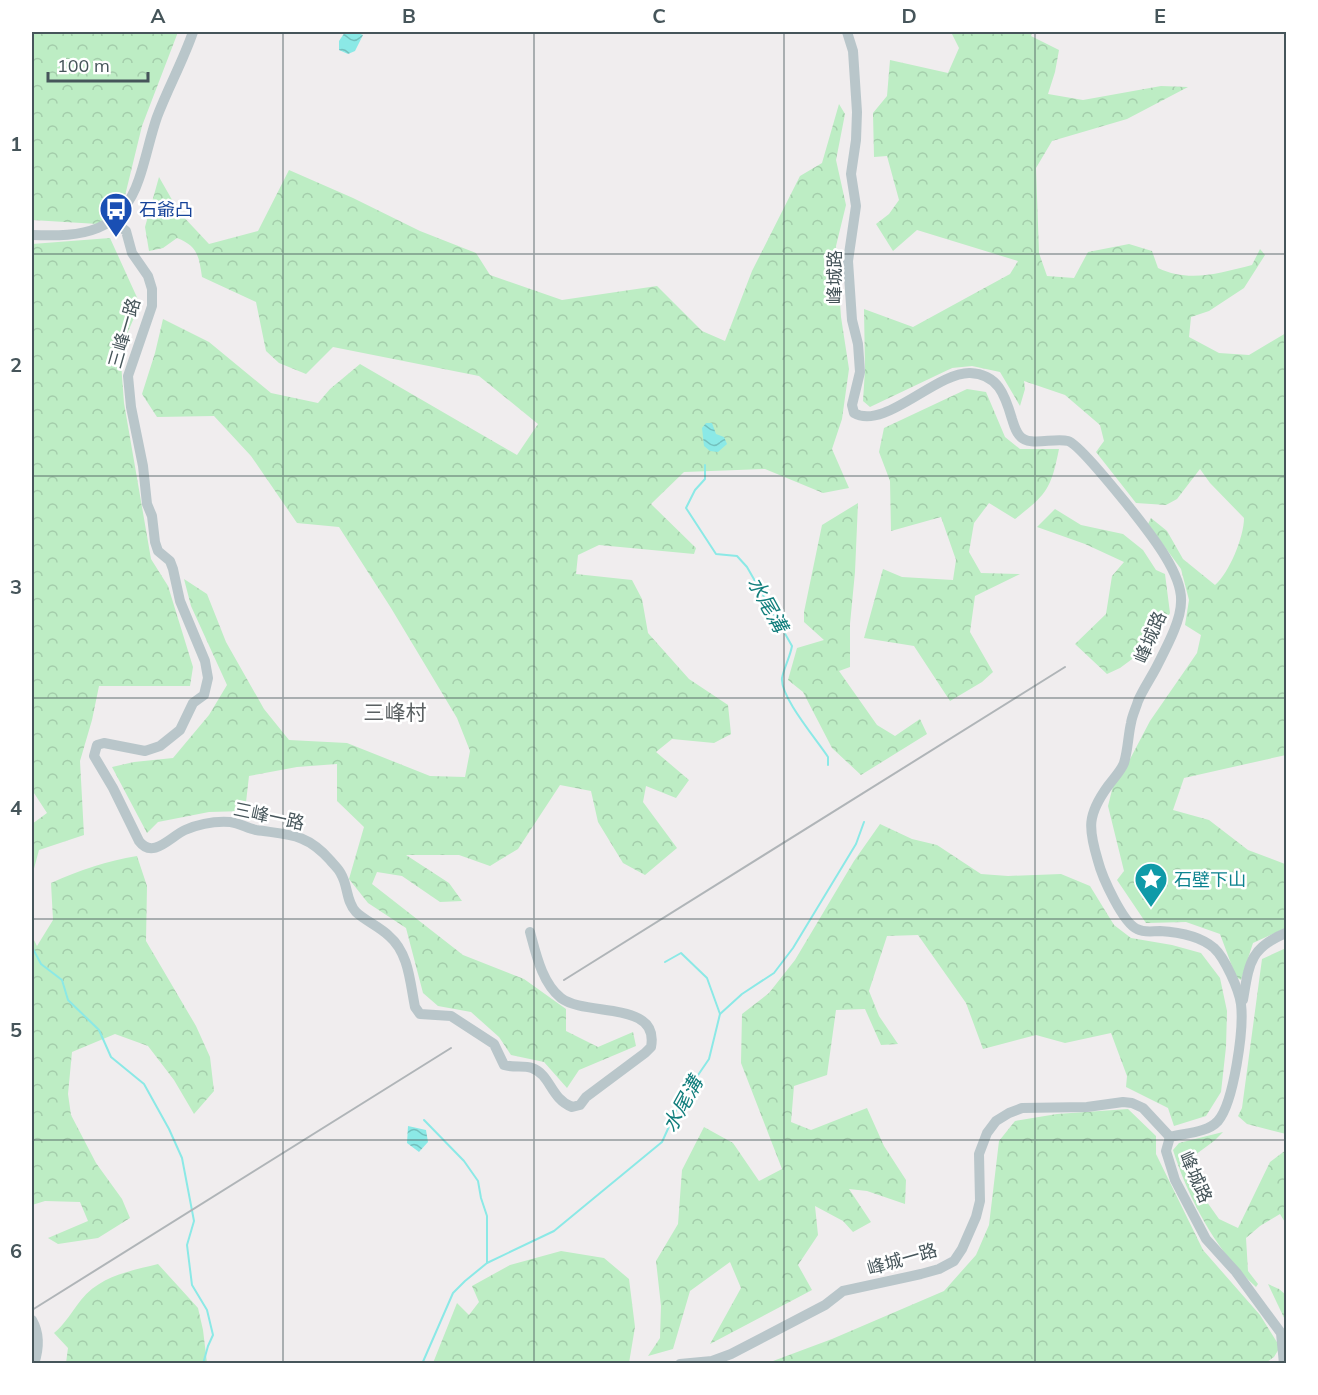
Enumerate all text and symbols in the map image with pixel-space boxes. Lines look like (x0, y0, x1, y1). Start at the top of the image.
text: A (151, 3, 166, 28)
text: B (402, 3, 416, 28)
text: C (652, 3, 666, 28)
text: D (901, 3, 917, 28)
text: E (1154, 3, 1166, 28)
scale bar (48, 45, 148, 83)
text: 100 m (57, 54, 110, 77)
text: 1 (10, 131, 22, 156)
bus stop icon: 石爺凸 (98, 191, 134, 238)
place label: 石爺凸 (139, 198, 193, 221)
street label: 峰城路 (823, 250, 846, 304)
street label: 三峰一路 (103, 295, 145, 371)
text: 2 (10, 352, 22, 377)
water label: 水尾溝 (743, 572, 795, 639)
text: 3 (10, 574, 22, 599)
street label: 峰城路 (1129, 608, 1171, 666)
district label: 三峰村 (364, 699, 427, 725)
text: 4 (10, 795, 22, 820)
street label: 三峰一路 (231, 797, 307, 835)
place icon: 石壁下山 (1133, 861, 1169, 908)
place label: 石壁下山 (1174, 868, 1246, 891)
text: 5 (10, 1017, 22, 1042)
water label: 水尾溝 (657, 1069, 709, 1136)
street label: 峰城路 (1175, 1148, 1217, 1206)
text: 6 (10, 1238, 22, 1263)
street label: 峰城一路 (864, 1238, 940, 1280)

